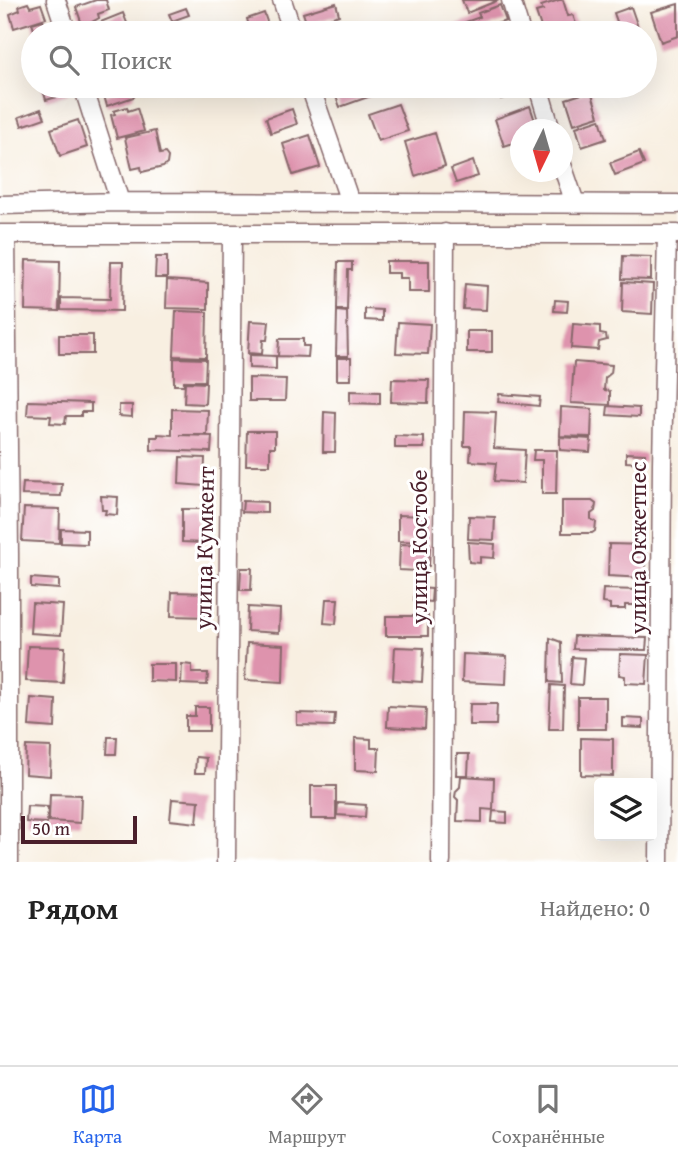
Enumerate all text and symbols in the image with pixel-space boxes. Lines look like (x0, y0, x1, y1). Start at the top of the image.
search box (21, 21, 657, 98)
text: Поиск (101, 40, 172, 79)
icon: search (45, 41, 83, 79)
north arrow (510, 119, 573, 182)
street label: улица Окжетпес (620, 461, 655, 636)
street label: улица Кумкент (185, 466, 223, 631)
street label: улица Костобе (401, 469, 436, 626)
map controls (594, 778, 657, 841)
button: layers (594, 778, 657, 841)
scale bar (21, 813, 136, 845)
text: 50 m (32, 814, 70, 842)
text: Рядом (28, 886, 119, 930)
text: Найдено: 0 (540, 891, 650, 924)
tab: Карта (73, 1080, 122, 1150)
tab: Маршрут (268, 1080, 346, 1150)
tab: Сохранённые (492, 1080, 605, 1150)

